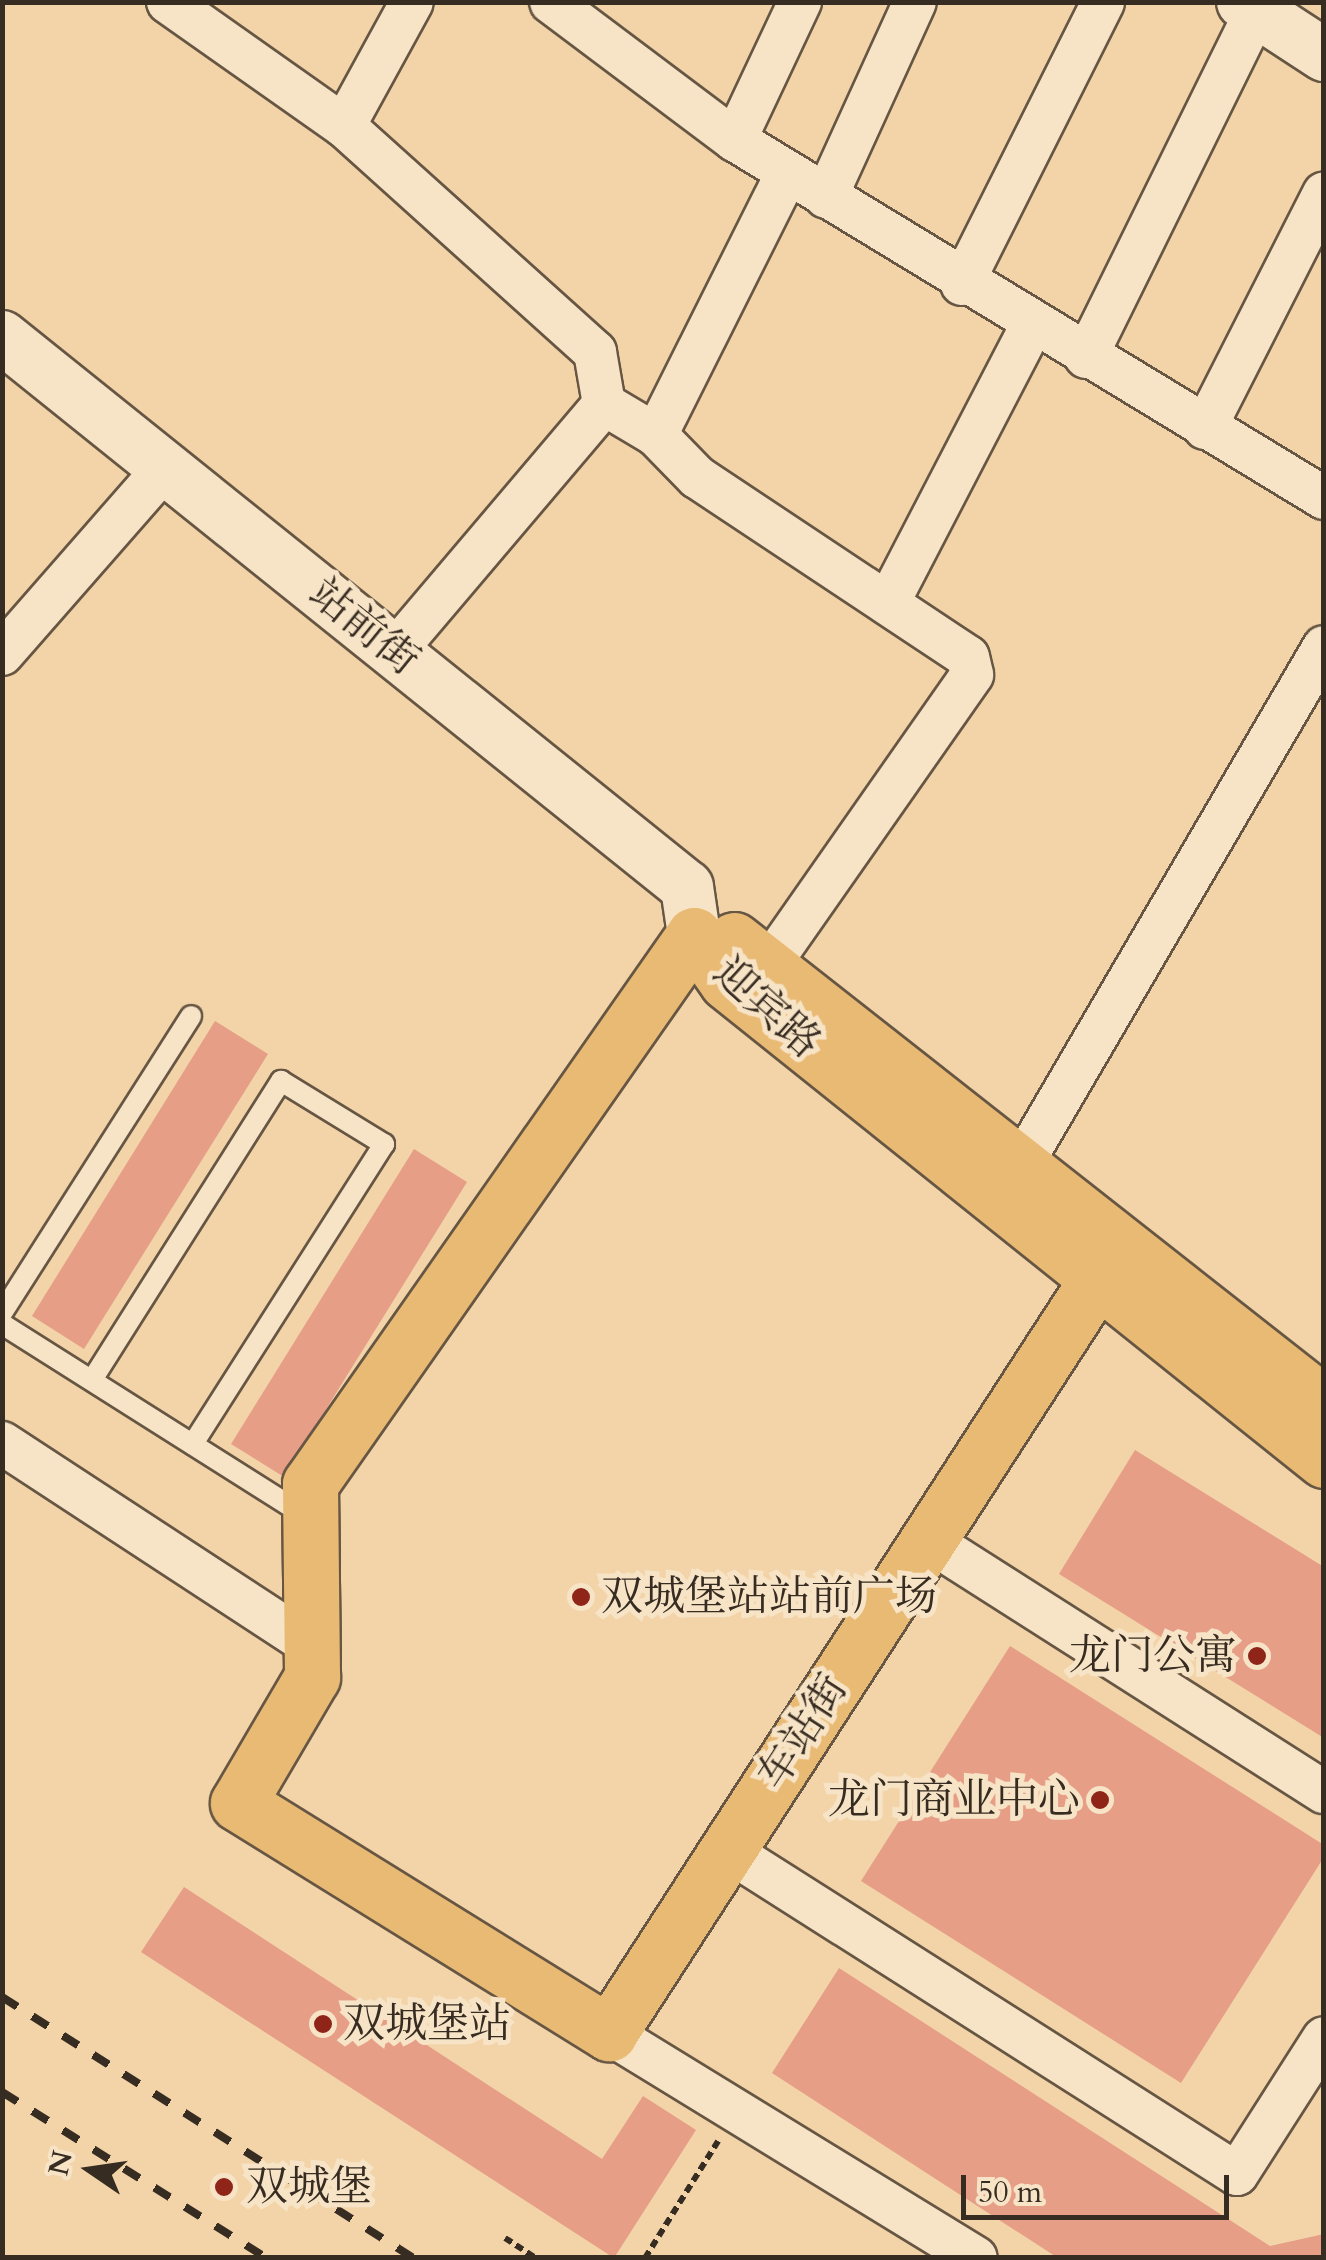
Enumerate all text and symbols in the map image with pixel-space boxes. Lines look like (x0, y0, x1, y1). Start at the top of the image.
street label: 站前街 (299, 568, 429, 686)
street label: 迎宾路 (703, 947, 831, 1069)
place label: 双城堡站站前广场 (601, 1572, 937, 1622)
marker: 双城堡站站前广场 (570, 1586, 592, 1608)
place label: 龙门公寓 (1069, 1631, 1237, 1681)
marker: 龙门公寓 (1246, 1645, 1268, 1667)
street label: 车站街 (748, 1665, 858, 1799)
place label: 龙门商业中心 (828, 1775, 1080, 1825)
marker: 龙门商业中心 (1089, 1789, 1111, 1811)
place label: 双城堡站 (343, 1999, 511, 2049)
marker: 双城堡站 (312, 2013, 334, 2035)
north arrow (40, 2120, 140, 2220)
text: N (40, 2147, 82, 2179)
scale bar (966, 2155, 1234, 2217)
place label: 双城堡 (246, 2162, 372, 2212)
text: 50 m (978, 2172, 1042, 2213)
marker: 双城堡 (211, 2174, 237, 2200)

